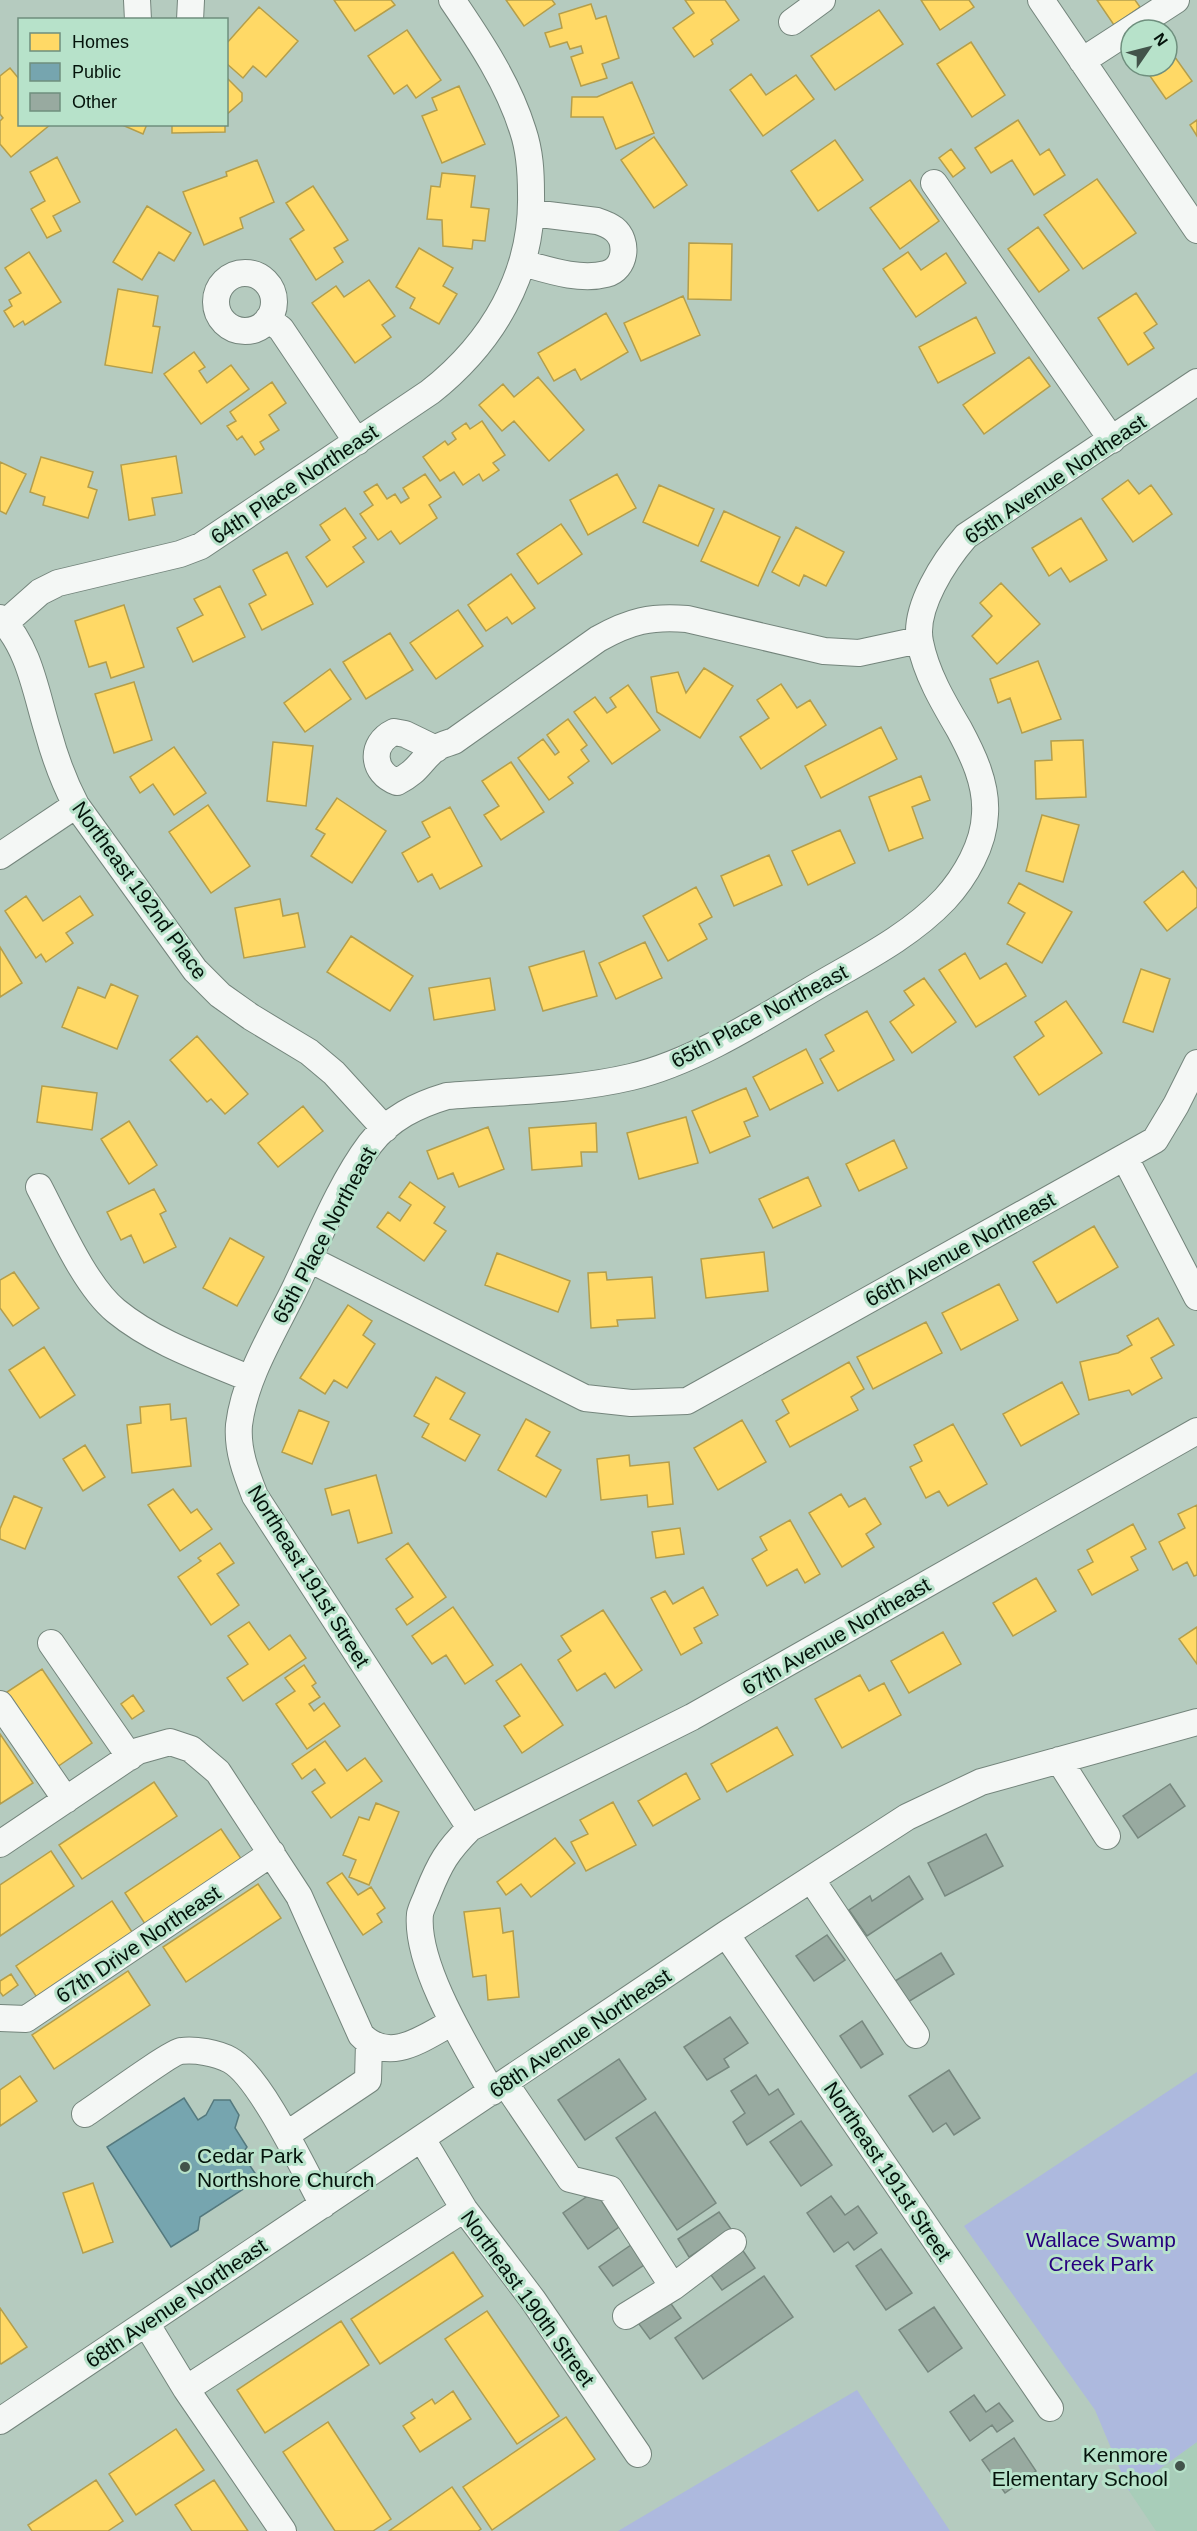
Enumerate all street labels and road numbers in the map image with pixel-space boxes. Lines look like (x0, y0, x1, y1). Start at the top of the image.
street label: 65th Avenue Northeast (960, 410, 1150, 548)
street label: 64th Place Northeast (206, 420, 382, 548)
street label: Northeast 192nd Place (68, 797, 212, 983)
street label: 65th Place Northeast (667, 960, 851, 1072)
street label: 65th Place Northeast (268, 1143, 380, 1327)
street label: 66th Avenue Northeast (861, 1187, 1059, 1311)
street label: Northeast 191st Street (244, 1481, 375, 1671)
street label: 67th Avenue Northeast (738, 1573, 934, 1699)
street label: 67th Drive Northeast (52, 1881, 224, 2007)
street label: 68th Avenue Northeast (485, 1964, 675, 2102)
street label: Northeast 191st Street (820, 2077, 956, 2265)
street label: Northeast 190th Street (457, 2206, 599, 2390)
street label: 68th Avenue Northeast (81, 2234, 271, 2372)

